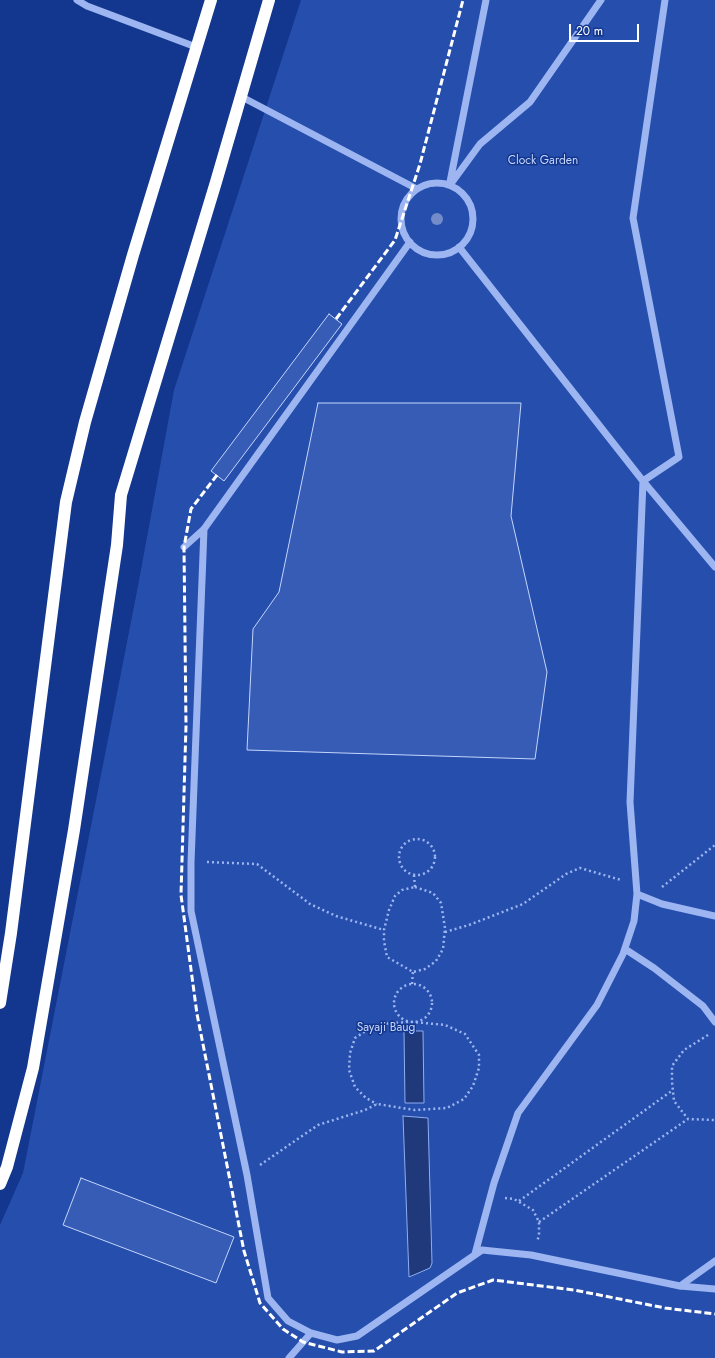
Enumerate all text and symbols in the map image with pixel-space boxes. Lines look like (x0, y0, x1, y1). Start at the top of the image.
scale bar (571, 16, 641, 42)
text: 20 m (576, 22, 603, 40)
park label: Clock Garden (508, 154, 578, 168)
park label: Sayaji Baug (357, 1021, 415, 1035)

